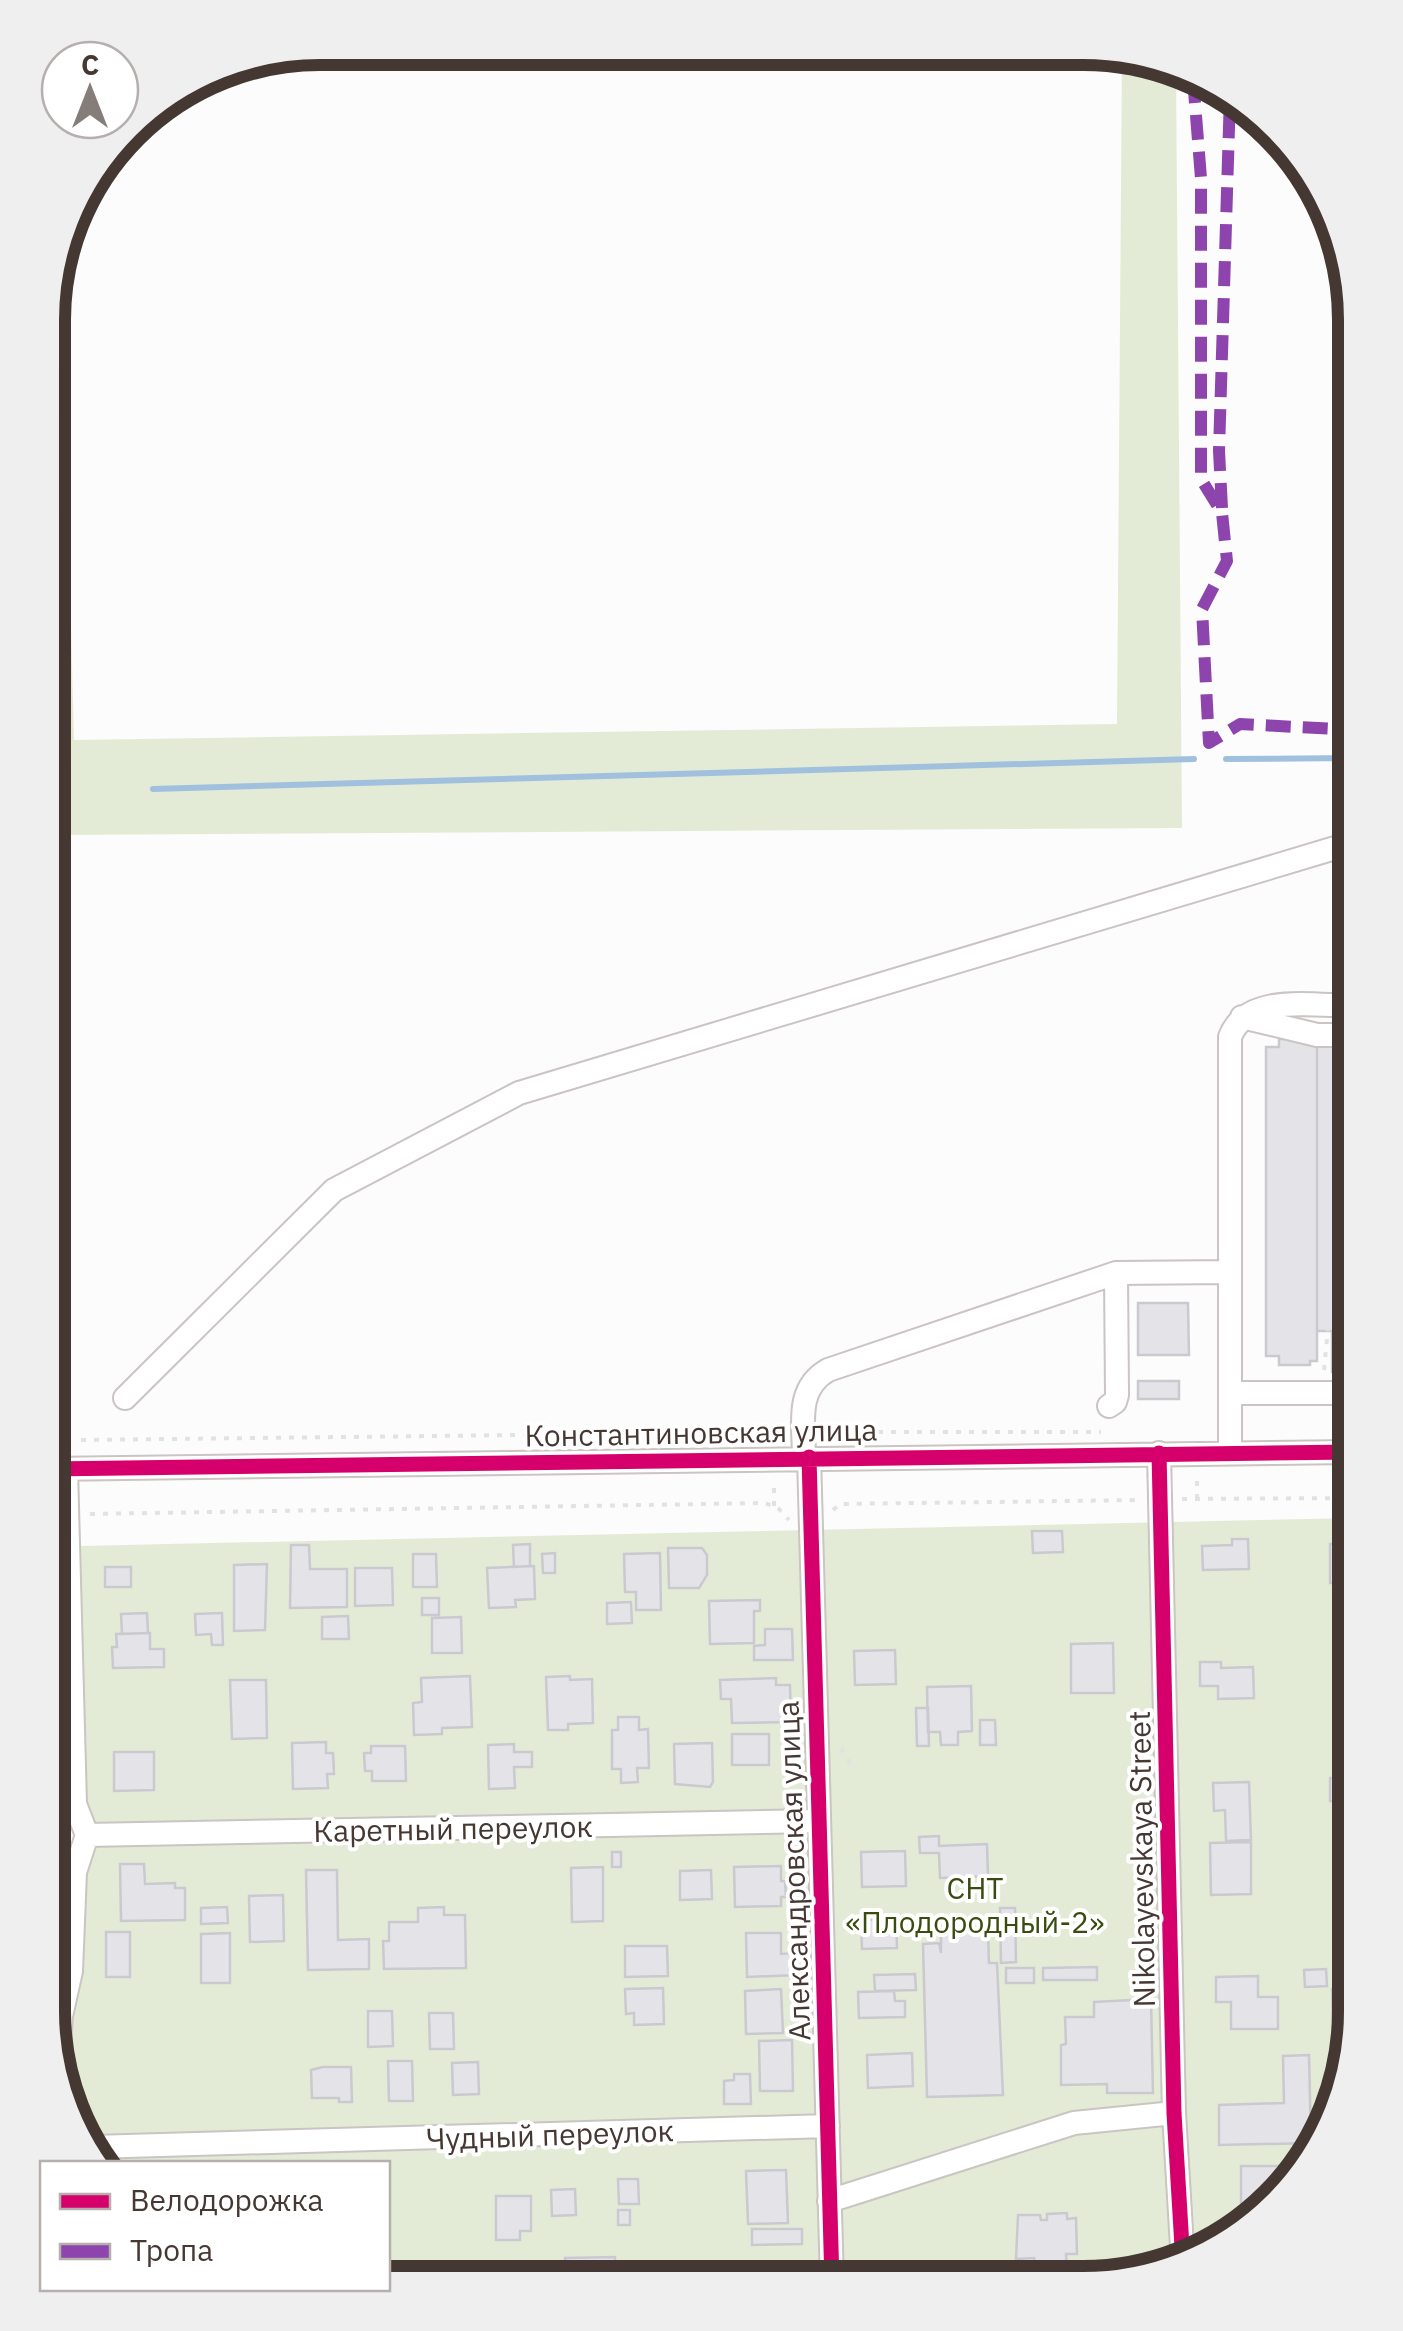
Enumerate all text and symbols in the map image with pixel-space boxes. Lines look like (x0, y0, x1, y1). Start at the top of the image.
north arrow (40, 40, 140, 140)
text: С (81, 46, 99, 83)
street label: Константиновская улица (524, 1409, 878, 1455)
street label: Александровская улица (768, 1700, 818, 2042)
street label: Nikolayevskaya Street (1119, 1710, 1163, 2008)
street label: Каретный переулок (313, 1806, 593, 1850)
park label: СНТ «Плодородный-2» (846, 1868, 1105, 1941)
street label: Чудный переулок (425, 2110, 675, 2158)
legend (40, 2161, 390, 2291)
text: Велодорожка (130, 2180, 324, 2219)
text: Тропа (130, 2230, 213, 2269)

